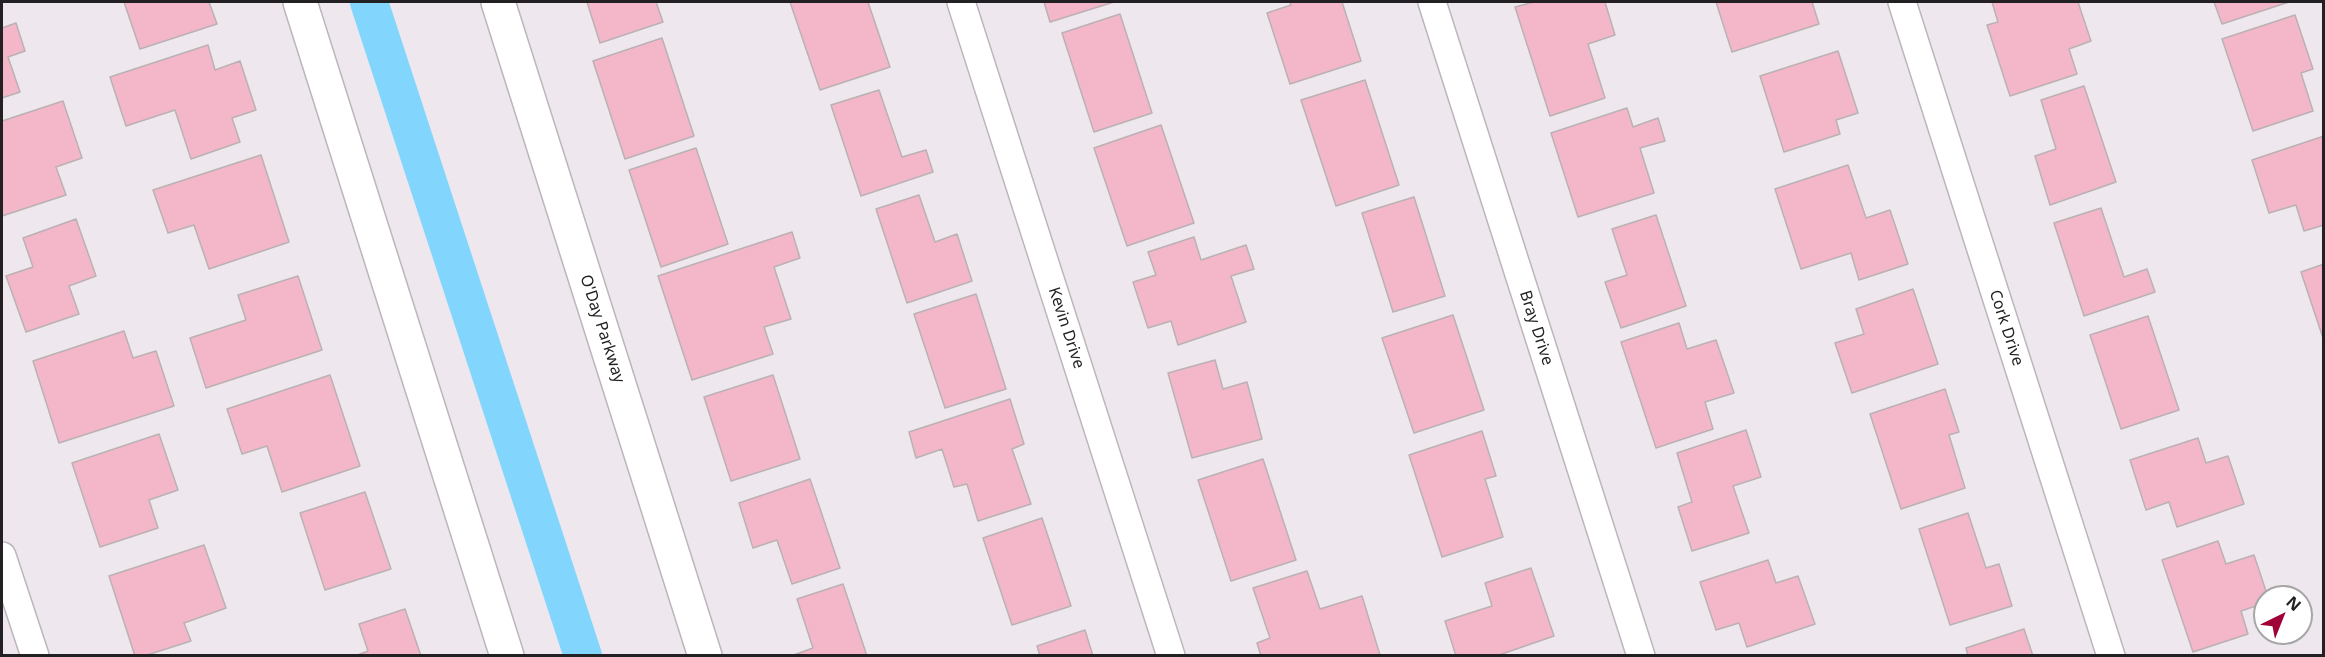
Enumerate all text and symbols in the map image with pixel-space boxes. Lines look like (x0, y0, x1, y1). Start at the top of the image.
street label: O'Day Parkway (575, 272, 629, 386)
street label: Kevin Drive (1044, 285, 1088, 371)
street label: Bray Drive (1515, 288, 1557, 368)
street label: Cork Drive (1985, 288, 2027, 368)
north arrow (2253, 585, 2313, 645)
text: N (2282, 591, 2306, 616)

